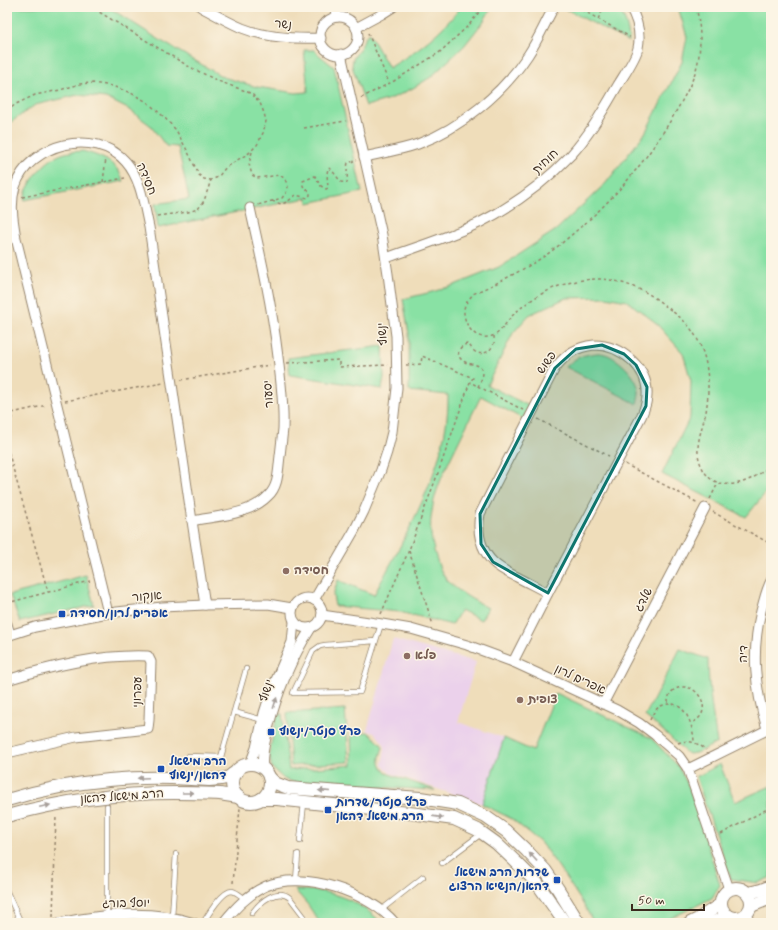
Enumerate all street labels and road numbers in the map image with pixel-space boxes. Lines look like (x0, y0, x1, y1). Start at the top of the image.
street label: נשר (273, 16, 293, 34)
street label: חוחית (529, 146, 563, 178)
street label: חסידה (132, 160, 160, 198)
street label: ינשוף (374, 322, 392, 346)
street label: פשוש (533, 348, 561, 378)
street label: יסעור (260, 380, 278, 408)
street label: שלדג (631, 585, 657, 615)
street label: אנקור (131, 588, 163, 606)
street label: דיה (736, 645, 752, 663)
street label: אפרים לרון (552, 661, 609, 699)
street label: עפרוני (130, 676, 146, 708)
street label: ינשוף (256, 678, 278, 704)
street label: הרב מישאל דהאן (80, 786, 164, 808)
street label: יוסף בורג (102, 896, 150, 912)

